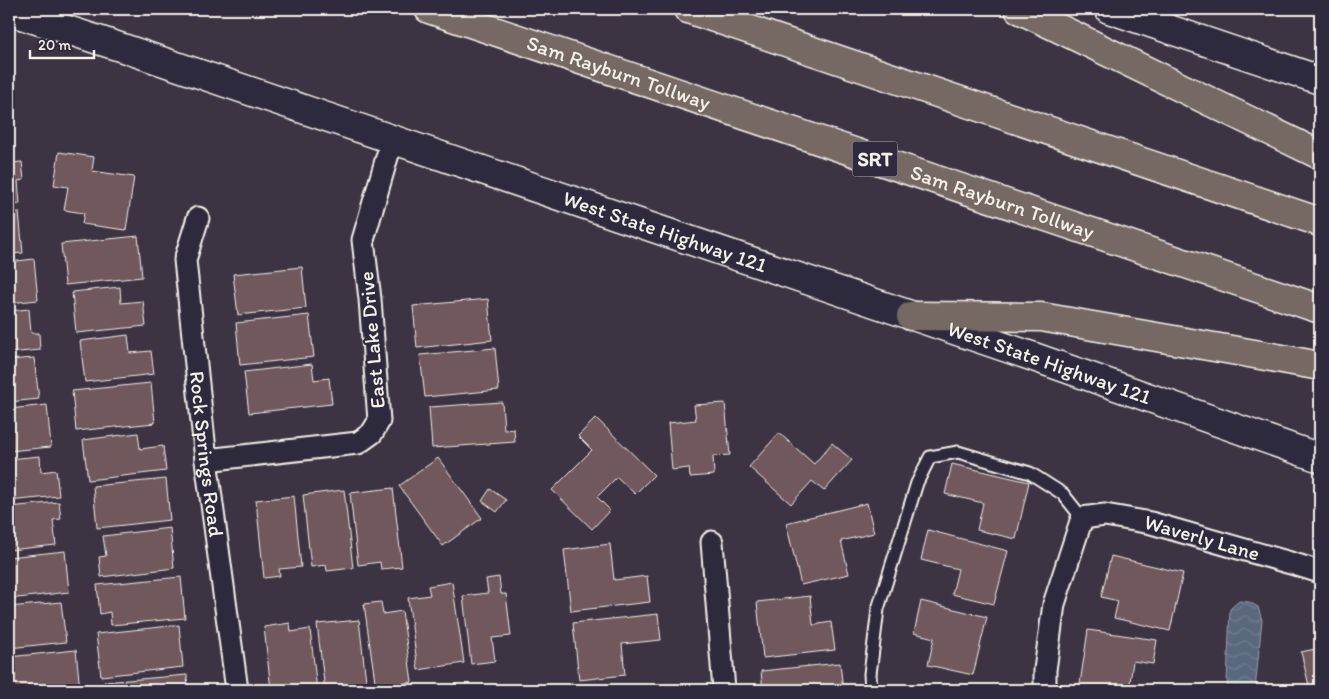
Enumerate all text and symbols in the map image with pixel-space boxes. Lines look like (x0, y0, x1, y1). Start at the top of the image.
scale bar (30, 28, 94, 60)
street label: Sam Rayburn Tollway (524, 30, 714, 115)
text: 20 m (38, 36, 72, 54)
road number: SRT (852, 142, 898, 176)
street label: Sam Rayburn Tollway (907, 159, 1098, 244)
street label: West State Highway 121 (560, 185, 770, 278)
street label: East Lake Drive (353, 270, 390, 410)
street label: West State Highway 121 (944, 316, 1155, 409)
street label: Rock Springs Road (185, 370, 229, 538)
street label: Waverly Lane (1142, 509, 1263, 566)

